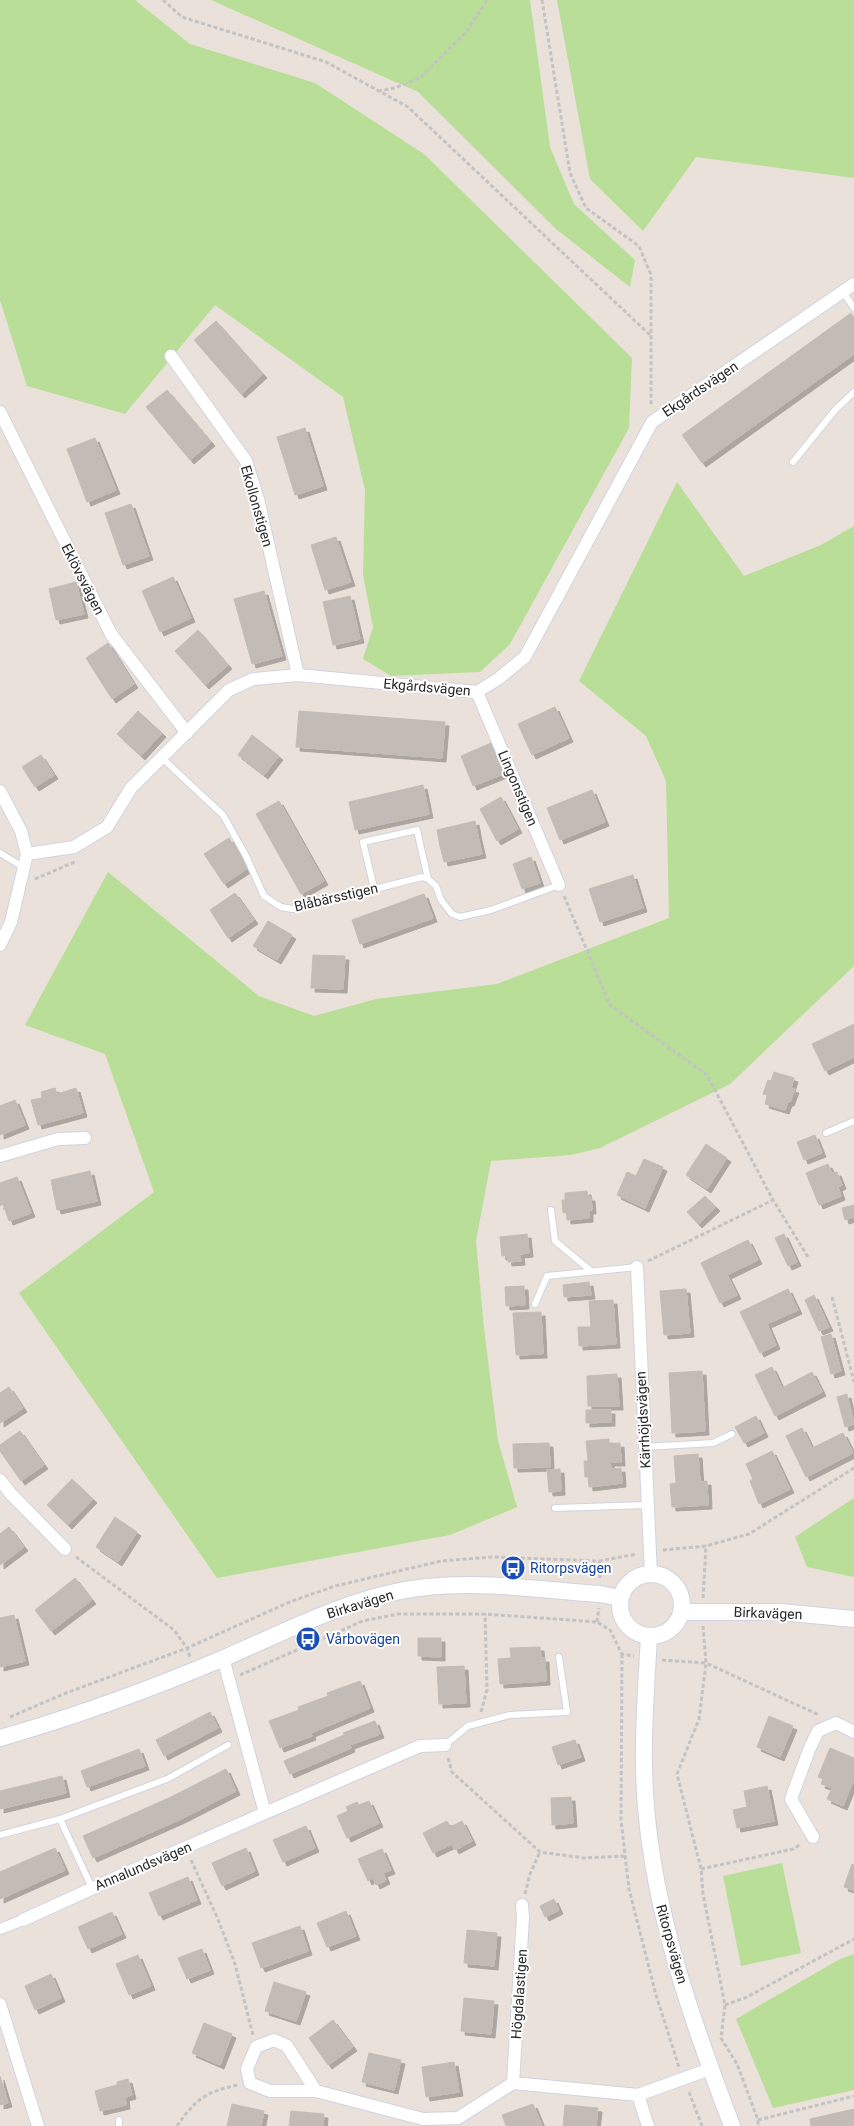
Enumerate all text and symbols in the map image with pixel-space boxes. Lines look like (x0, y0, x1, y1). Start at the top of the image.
street label: Ekgårdsvägen (659, 358, 741, 420)
street label: Ekollonstigen (238, 464, 276, 548)
street label: Eklövsvägen (58, 541, 108, 617)
street label: Ekgårdsvägen (383, 675, 471, 699)
street label: Lingonstigen (495, 748, 541, 828)
street label: Blåbärsstigen (293, 880, 379, 914)
street label: Kärrhöjdsvägen (632, 1371, 654, 1469)
bus stop icon: Ritorpsvägen (500, 1555, 526, 1581)
place label: Ritorpsvägen (530, 1560, 612, 1576)
street label: Birkavägen (325, 1586, 395, 1622)
street label: Birkavägen (733, 1604, 803, 1622)
bus stop icon: Vårbovägen (295, 1626, 321, 1652)
place label: Vårbovägen (326, 1631, 400, 1647)
street label: Annalundsvägen (92, 1838, 194, 1894)
street label: Ritorpsvägen (653, 1903, 691, 1985)
street label: Högdalastigen (508, 1948, 530, 2040)

